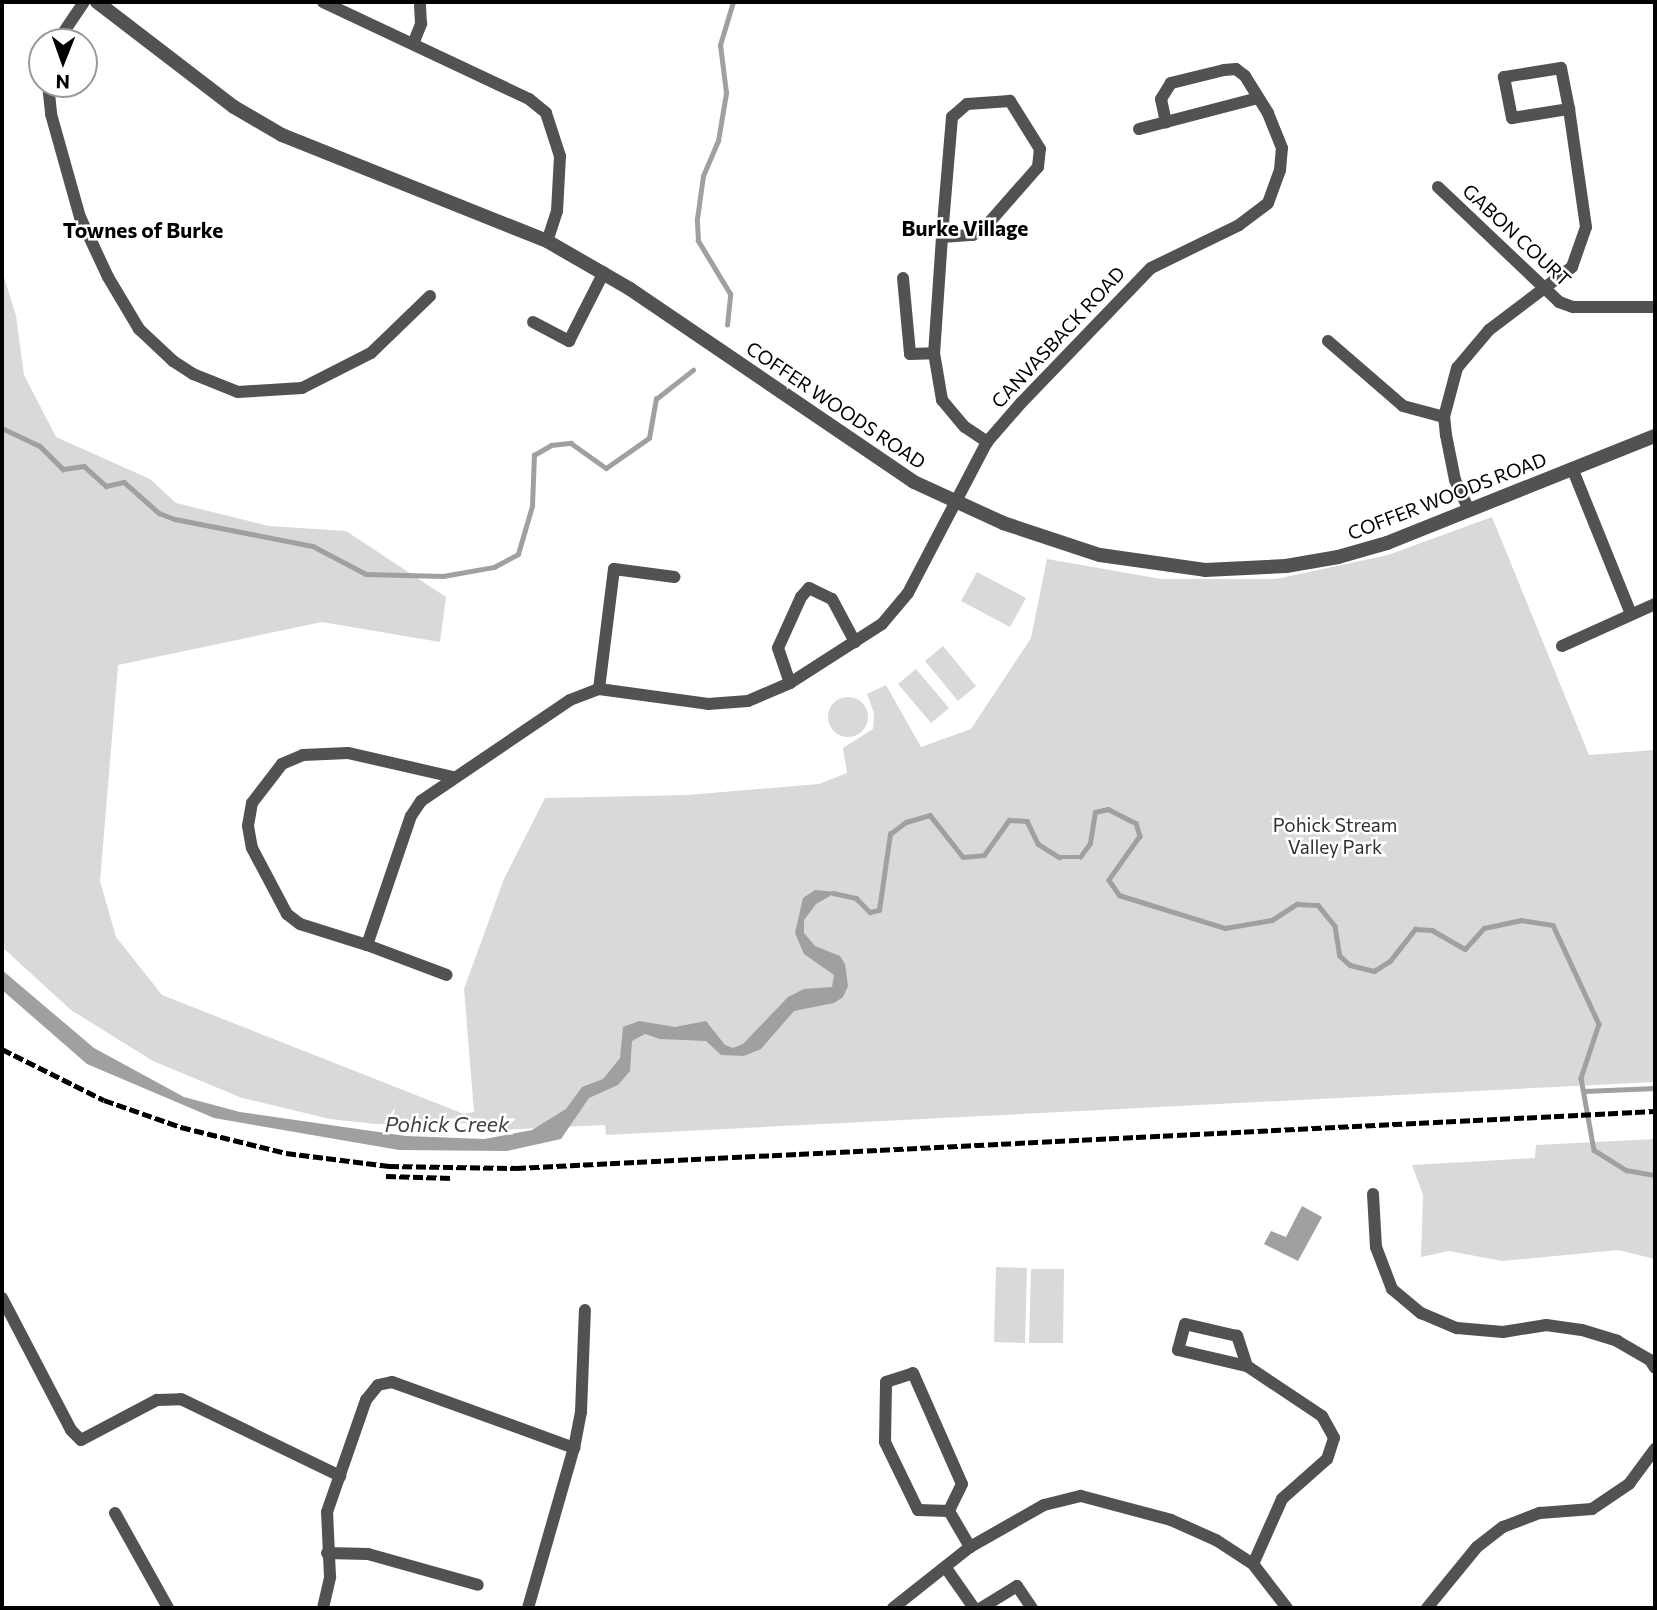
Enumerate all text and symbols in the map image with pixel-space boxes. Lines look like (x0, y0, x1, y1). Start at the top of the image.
north arrow (28, 28, 98, 98)
text: N (55, 71, 70, 94)
street label: GABON COURT (1458, 179, 1576, 291)
district label: Burke Village (902, 215, 1028, 241)
district label: Townes of Burke (63, 217, 223, 243)
street label: CANVASBACK ROAD (987, 262, 1129, 412)
street label: COFFER WOODS ROAD (742, 336, 930, 474)
street label: COFFER WOODS ROAD (1344, 448, 1550, 544)
park label: Pohick Stream Valley Park (1273, 814, 1397, 858)
water label: Pohick Creek (385, 1111, 509, 1137)

